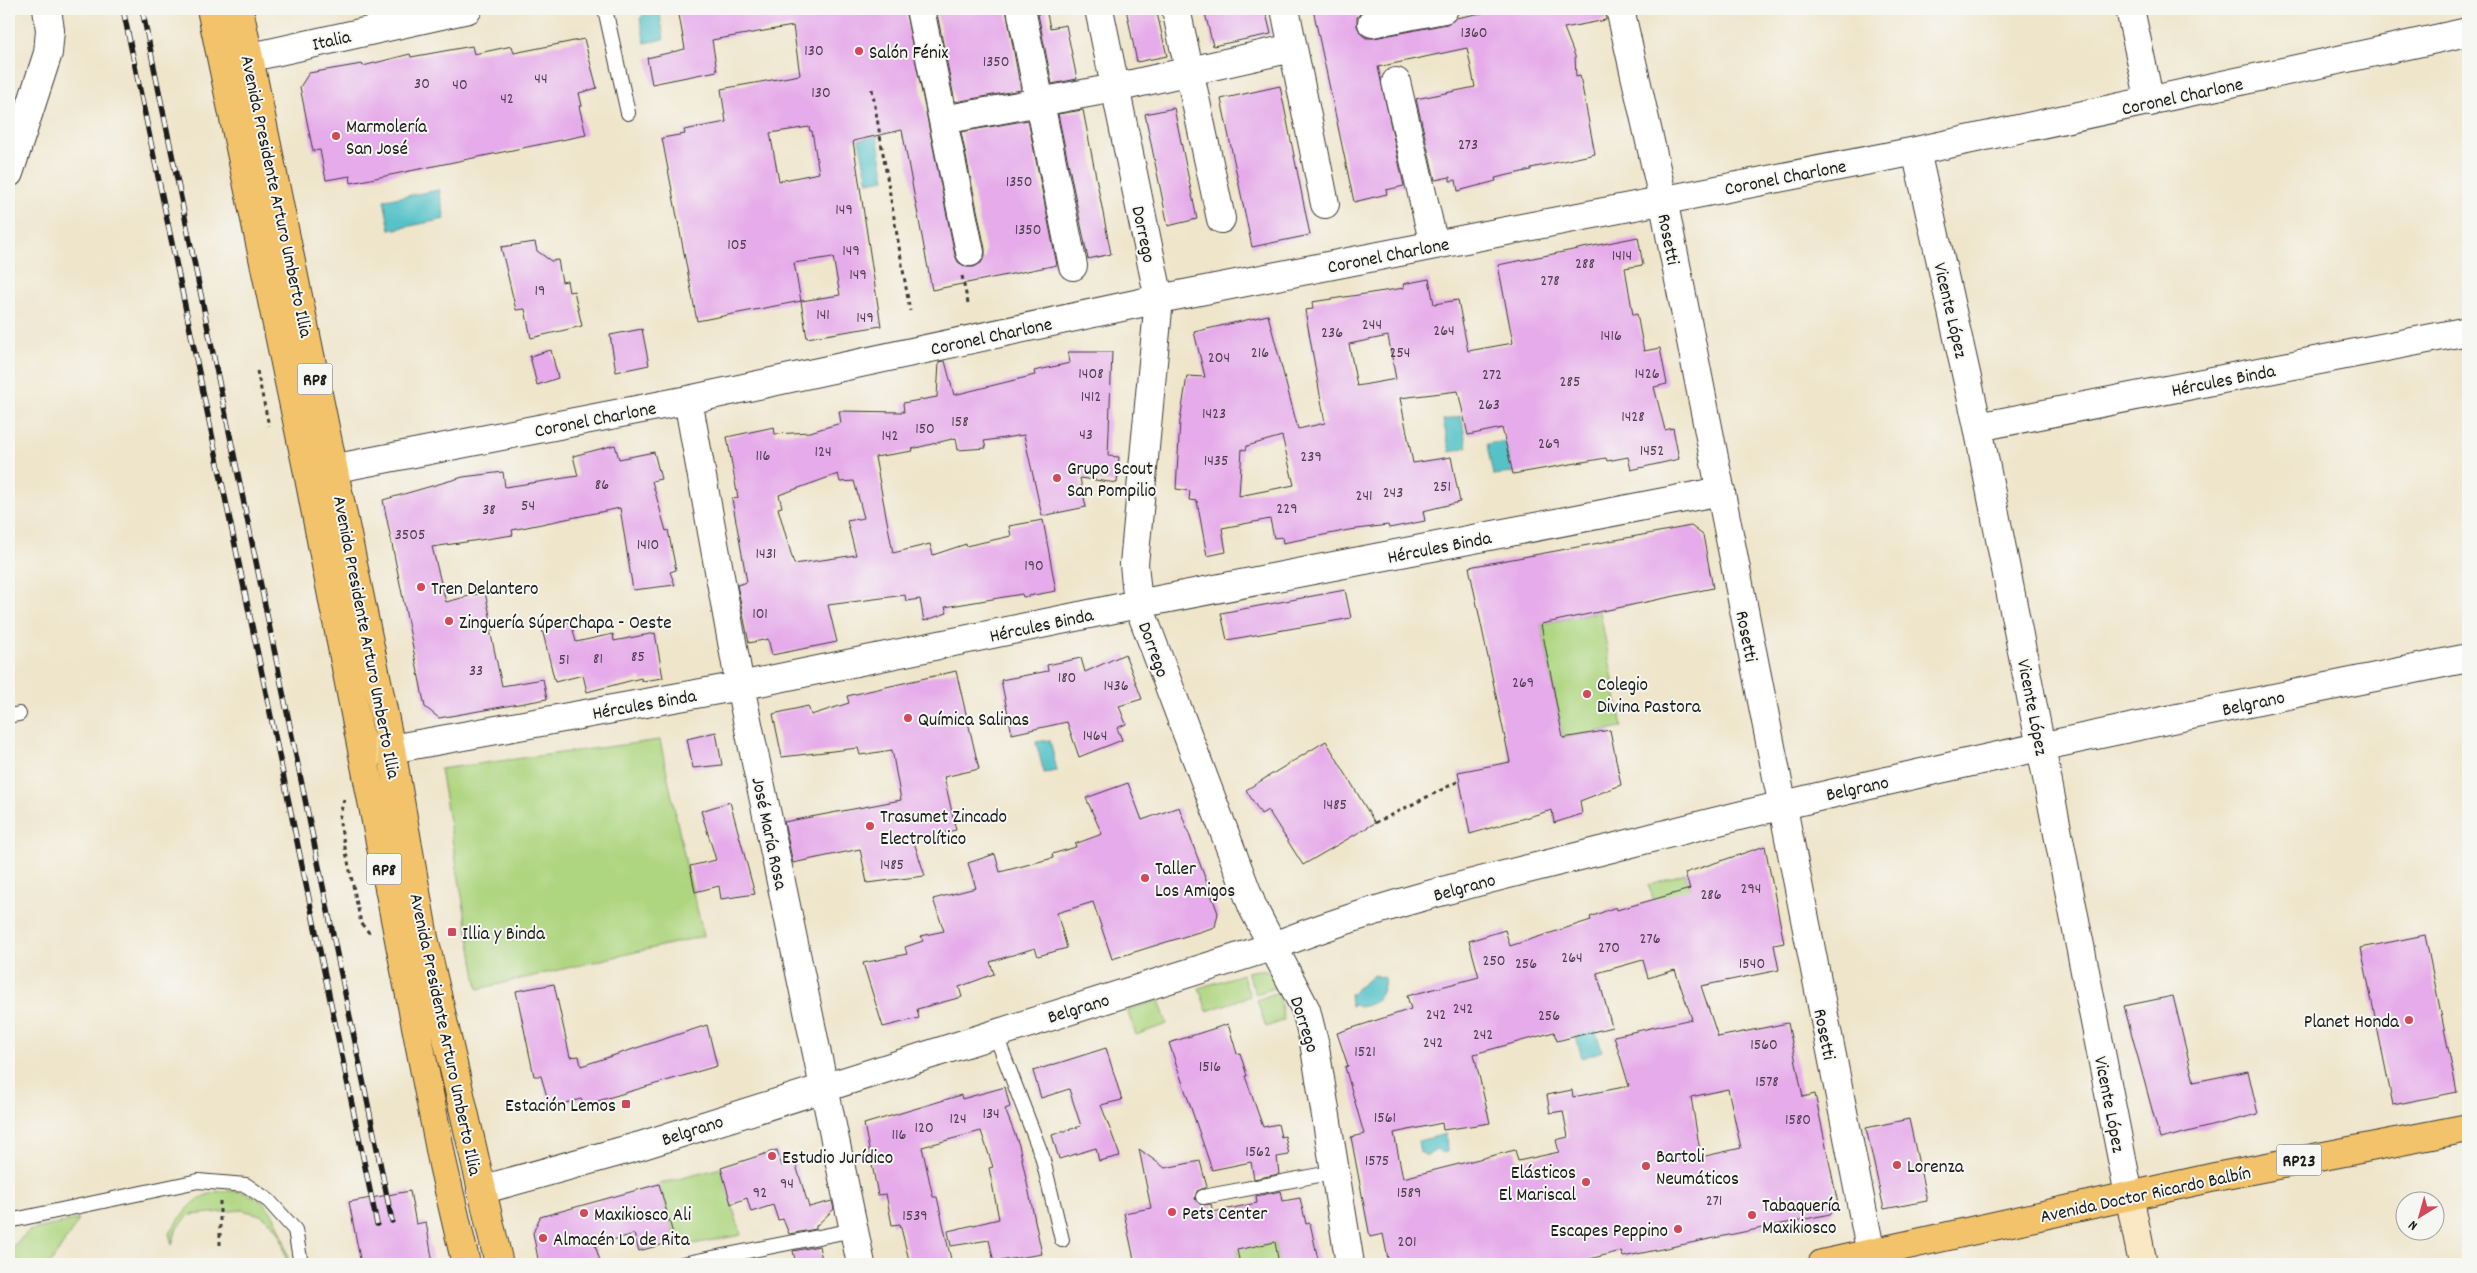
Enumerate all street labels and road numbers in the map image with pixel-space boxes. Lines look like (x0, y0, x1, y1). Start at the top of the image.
street label: Italia (310, 25, 355, 60)
street label: Avenida Presidente Arturo Umberto Illia (231, 53, 318, 341)
street label: Coronel Charlone (2120, 72, 2246, 124)
street label: Coronel Charlone (1722, 154, 1849, 204)
street label: Dorrego (1122, 204, 1161, 266)
street label: Rosetti (1648, 212, 1685, 268)
street label: Coronel Charlone (1325, 232, 1452, 282)
street label: Vicente López (1924, 260, 1973, 361)
street label: Coronel Charlone (929, 312, 1055, 364)
street label: Hércules Binda (2170, 359, 2279, 406)
road number: RP8 (298, 364, 332, 394)
street label: Coronel Charlone (532, 396, 659, 446)
street label: Avenida Presidente Arturo Umberto Illia (324, 494, 405, 783)
street label: Hércules Binda (1386, 526, 1495, 573)
street label: Hércules Binda (988, 603, 1097, 652)
street label: Rosetti (1726, 609, 1763, 665)
street label: Dorrego (1129, 619, 1174, 682)
street label: Vicente López (2008, 657, 2053, 758)
street label: Hércules Binda (591, 684, 700, 729)
street label: Belgrano (2220, 686, 2288, 725)
street label: Belgrano (1824, 771, 1892, 810)
street label: José María Rosa (742, 775, 793, 894)
road number: RP8 (366, 854, 402, 884)
street label: Belgrano (1431, 868, 1499, 911)
street label: Avenida Presidente Arturo Umberto Illia (400, 891, 487, 1179)
street label: Belgrano (1045, 988, 1113, 1033)
street label: Dorrego (1281, 994, 1324, 1057)
street label: Rosetti (1804, 1007, 1841, 1063)
street label: Vicente López (2085, 1054, 2130, 1155)
street label: Belgrano (659, 1110, 727, 1155)
road number: RP23 (2276, 1144, 2322, 1176)
street label: Avenida Doctor Ricardo Balbín (2038, 1161, 2254, 1232)

